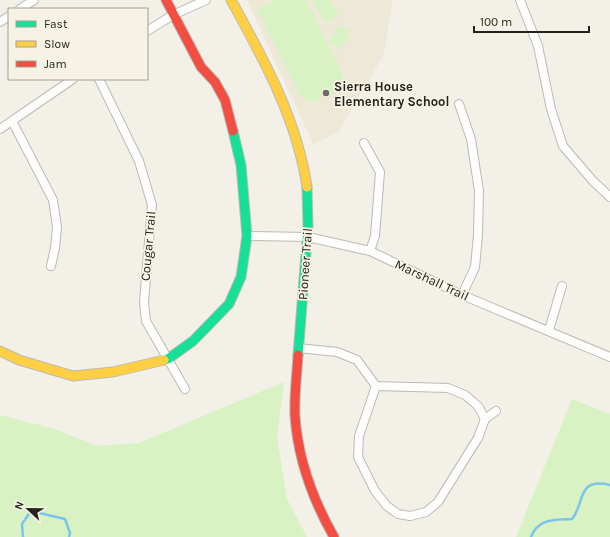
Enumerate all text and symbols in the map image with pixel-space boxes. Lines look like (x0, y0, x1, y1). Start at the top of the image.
legend (8, 8, 148, 80)
scale bar (474, 8, 589, 34)
text: 100 m (480, 15, 512, 29)
text: Fast (44, 17, 68, 31)
text: Slow (44, 37, 70, 51)
text: Jam (44, 57, 67, 71)
place label: Sierra House Elementary School (334, 79, 449, 109)
marker: Sierra House Elementary School (321, 88, 331, 98)
street label: Cougar Trail (137, 210, 159, 282)
street label: Pioneer Trail (295, 228, 315, 300)
street label: Marshall Trail (393, 256, 471, 304)
north arrow (8, 489, 48, 529)
text: N (12, 499, 27, 512)

